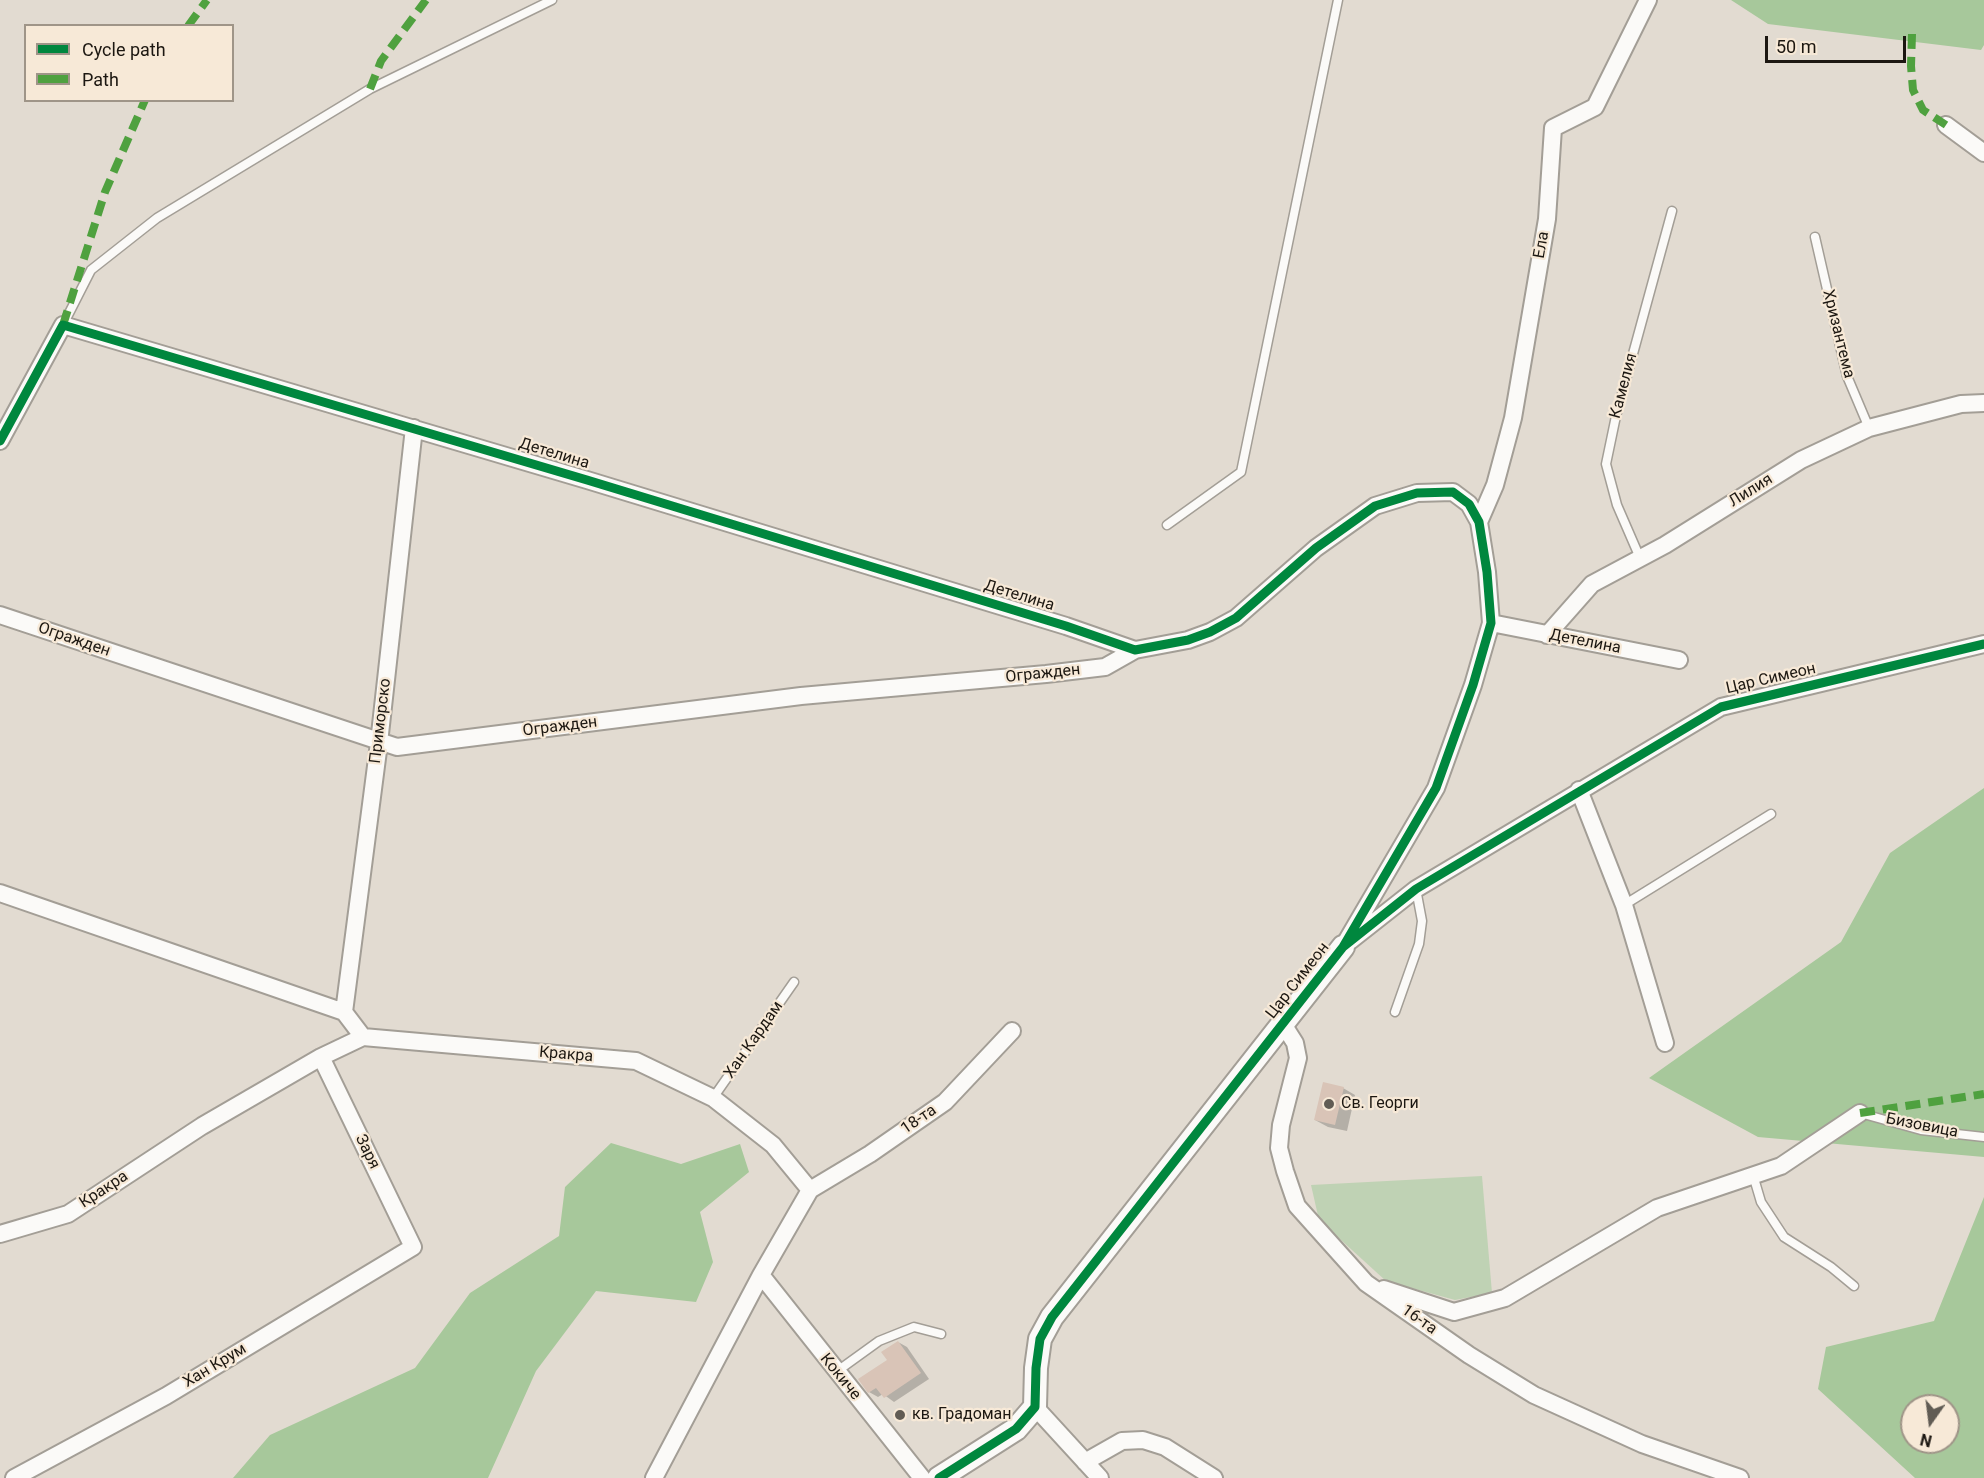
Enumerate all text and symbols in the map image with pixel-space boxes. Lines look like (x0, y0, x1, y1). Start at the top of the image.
legend (24, 24, 234, 102)
scale bar (1768, 24, 1909, 62)
text: 50 m (1776, 36, 1816, 57)
text: Cycle path (82, 39, 166, 60)
text: Path (82, 69, 119, 90)
street label: Ела (1530, 230, 1554, 260)
street label: Хризантема (1818, 288, 1858, 380)
street label: Камелия (1606, 351, 1642, 421)
street label: Детелина (517, 434, 591, 474)
street label: Лилия (1726, 470, 1776, 512)
street label: Детелина (982, 576, 1056, 616)
street label: Огражден (35, 619, 113, 661)
street label: Детелина (1548, 626, 1622, 658)
street label: Цар Симеон (1724, 659, 1818, 699)
street label: Огражден (1005, 661, 1081, 687)
street label: Приморско (366, 677, 396, 765)
street label: Огражден (522, 713, 598, 741)
street label: Цар Симеон (1262, 939, 1334, 1023)
street label: Хан Кардам (720, 998, 788, 1082)
street label: Кракра (538, 1043, 594, 1067)
place label: Св. Георги (1341, 1094, 1419, 1114)
marker: Св. Георги (1322, 1097, 1336, 1111)
street label: 18-та (898, 1101, 940, 1139)
street label: Бизовица (1884, 1110, 1960, 1142)
street label: Заря (350, 1132, 384, 1172)
street label: Кракра (76, 1167, 132, 1213)
street label: 16-та (1398, 1301, 1440, 1339)
street label: Хан Крум (180, 1340, 250, 1392)
street label: Кокиче (815, 1350, 865, 1404)
north arrow (1900, 1394, 1960, 1454)
place label: кв. Градоман (912, 1405, 1012, 1425)
marker: кв. Градоман (893, 1408, 907, 1422)
text: N (1918, 1429, 1934, 1451)

